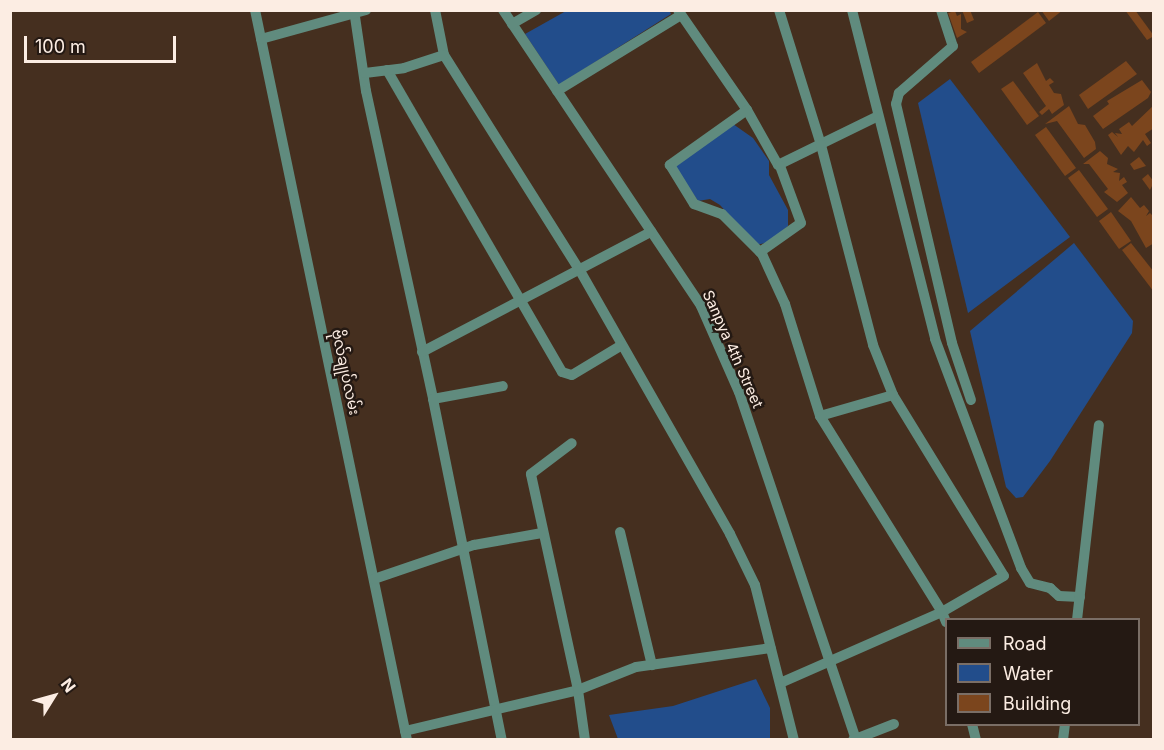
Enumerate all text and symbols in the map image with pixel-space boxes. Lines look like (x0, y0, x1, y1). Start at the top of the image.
scale bar (27, 24, 178, 62)
text: 100 m (35, 36, 86, 57)
street label: Sanpya 4th Street (699, 287, 767, 411)
street label: ဗိုလ်ချုပ်လမ်း (328, 327, 364, 417)
legend (945, 618, 1140, 726)
text: Road (1003, 633, 1046, 654)
text: Water (1003, 663, 1053, 684)
north arrow (24, 666, 84, 726)
text: N (57, 674, 80, 696)
text: Building (1003, 693, 1071, 714)

